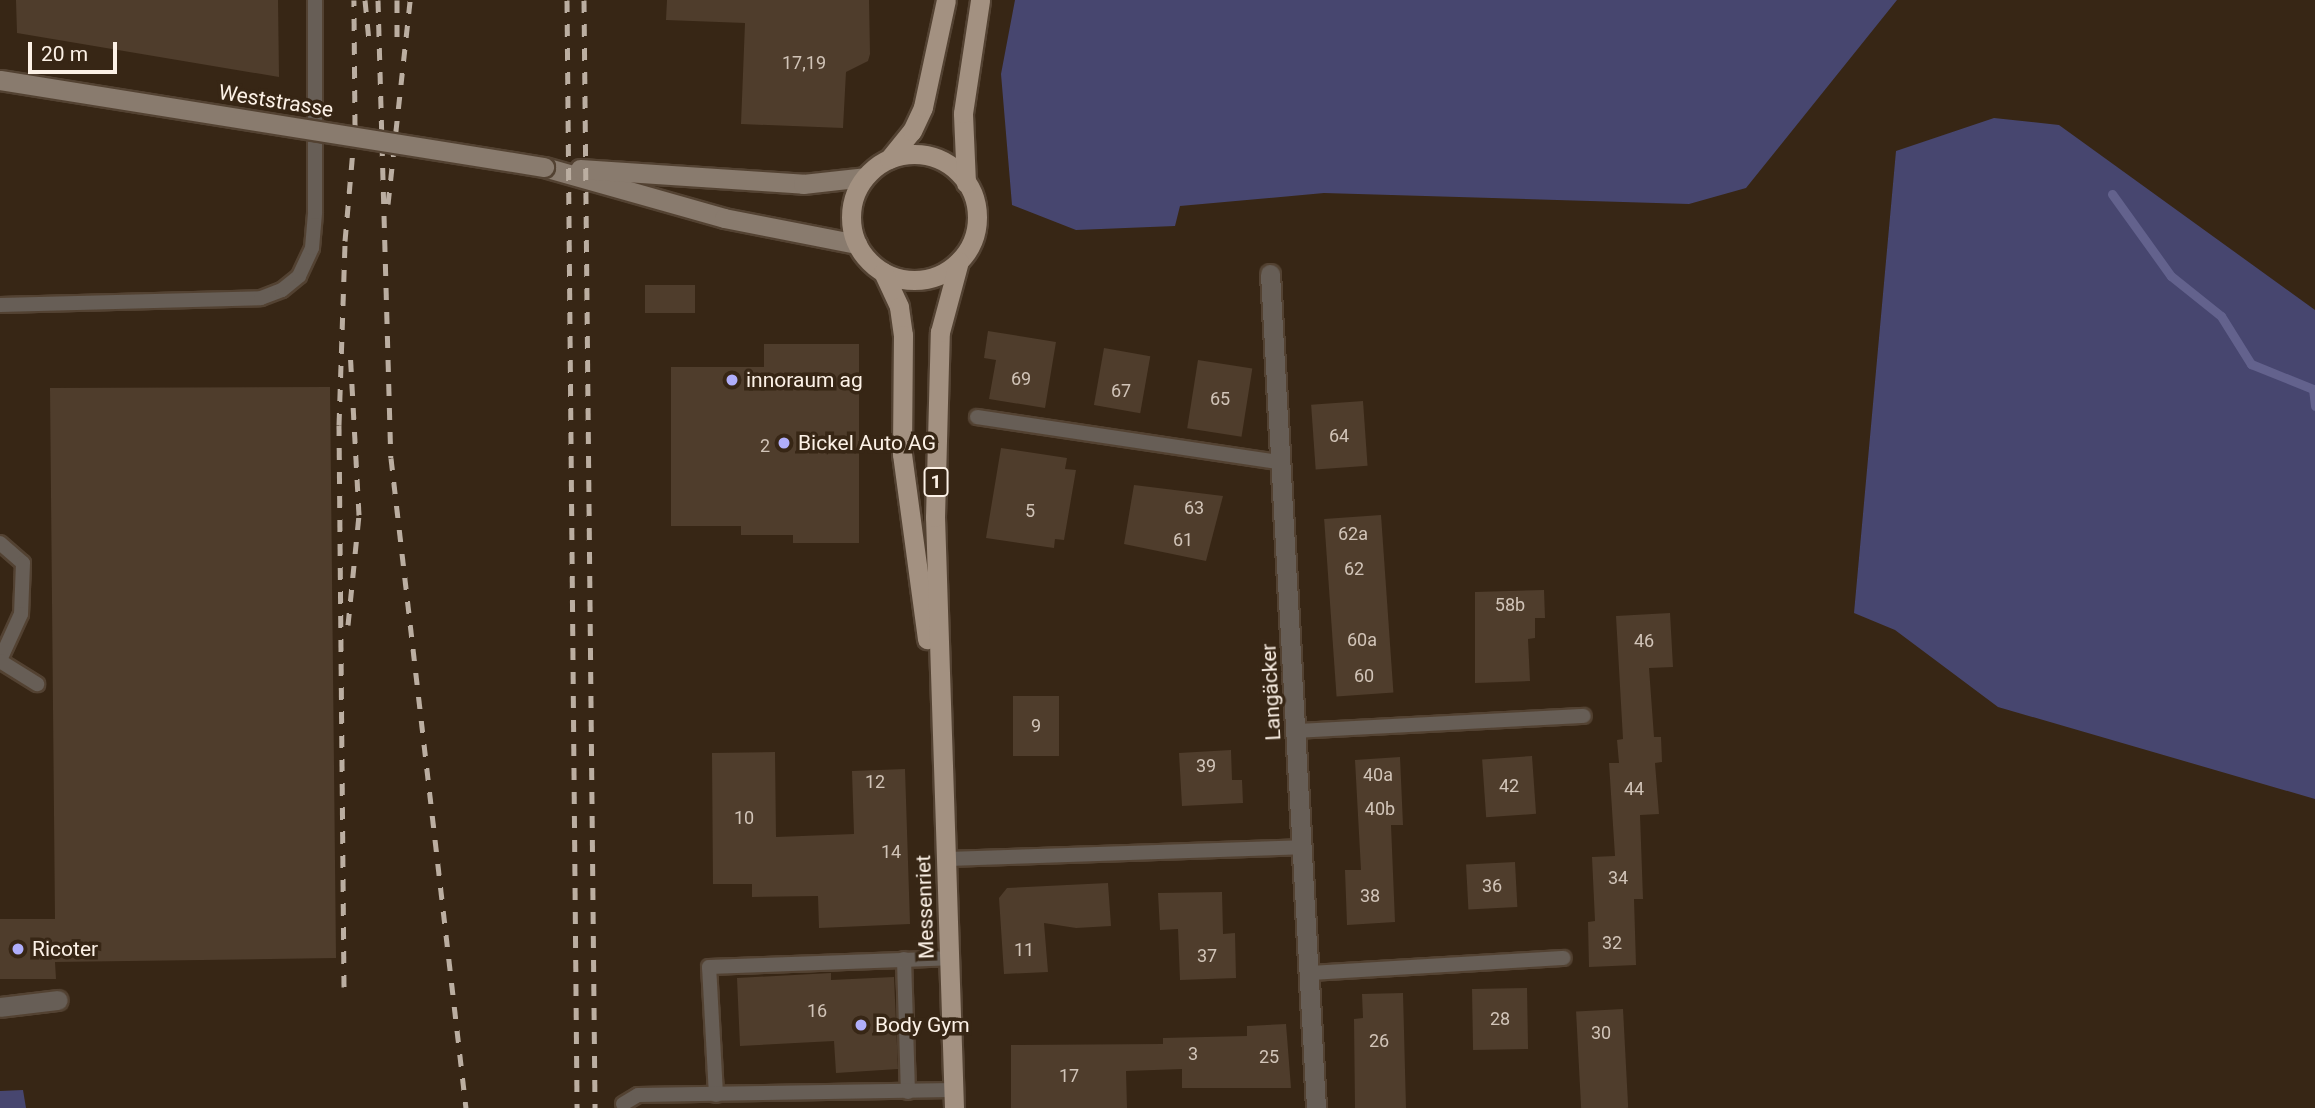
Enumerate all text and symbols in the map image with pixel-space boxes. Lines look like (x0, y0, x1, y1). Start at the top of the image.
scale bar (32, 28, 121, 72)
text: 20 m (41, 42, 88, 66)
house number: 17,19 (782, 52, 826, 74)
street label: Weststrasse (217, 79, 335, 123)
place label: innoraum ag (746, 367, 863, 393)
house number: 69 (1011, 368, 1031, 390)
marker: innoraum ag (724, 372, 740, 388)
house number: 67 (1111, 380, 1131, 402)
house number: 65 (1210, 388, 1230, 410)
house number: 64 (1329, 425, 1349, 447)
place label: Bickel Auto AG (798, 430, 936, 456)
house number: 2 (760, 435, 770, 457)
marker: Bickel Auto AG (776, 435, 792, 451)
road number: 1 (922, 467, 950, 498)
house number: 63 (1184, 497, 1204, 519)
house number: 5 (1025, 500, 1035, 522)
house number: 62a (1338, 523, 1368, 545)
house number: 61 (1173, 529, 1193, 551)
house number: 62 (1344, 558, 1364, 580)
house number: 58b (1495, 594, 1525, 616)
house number: 60a (1347, 629, 1377, 651)
house number: 46 (1634, 630, 1654, 652)
street label: Langäcker (1256, 643, 1286, 741)
house number: 60 (1354, 665, 1374, 687)
house number: 9 (1031, 715, 1041, 737)
house number: 39 (1196, 755, 1216, 777)
house number: 40a (1363, 764, 1393, 786)
house number: 12 (865, 771, 885, 793)
house number: 42 (1499, 775, 1519, 797)
house number: 44 (1624, 778, 1644, 800)
house number: 40b (1365, 798, 1395, 820)
house number: 10 (734, 807, 754, 829)
house number: 14 (881, 841, 901, 863)
street label: Messenriet (911, 855, 939, 959)
house number: 34 (1608, 867, 1628, 889)
house number: 36 (1482, 875, 1502, 897)
house number: 38 (1360, 885, 1380, 907)
house number: 32 (1602, 932, 1622, 954)
place label: Ricoter (32, 936, 98, 962)
house number: 11 (1014, 939, 1034, 961)
marker: Ricoter (10, 941, 26, 957)
house number: 37 (1197, 945, 1217, 967)
house number: 16 (807, 1000, 827, 1022)
house number: 28 (1490, 1008, 1510, 1030)
place label: Body Gym (875, 1012, 970, 1038)
marker: Body Gym (853, 1017, 869, 1033)
house number: 30 (1591, 1022, 1611, 1044)
house number: 26 (1369, 1030, 1389, 1052)
house number: 3 (1188, 1043, 1198, 1065)
house number: 25 (1259, 1046, 1279, 1068)
house number: 17 (1059, 1065, 1079, 1087)

